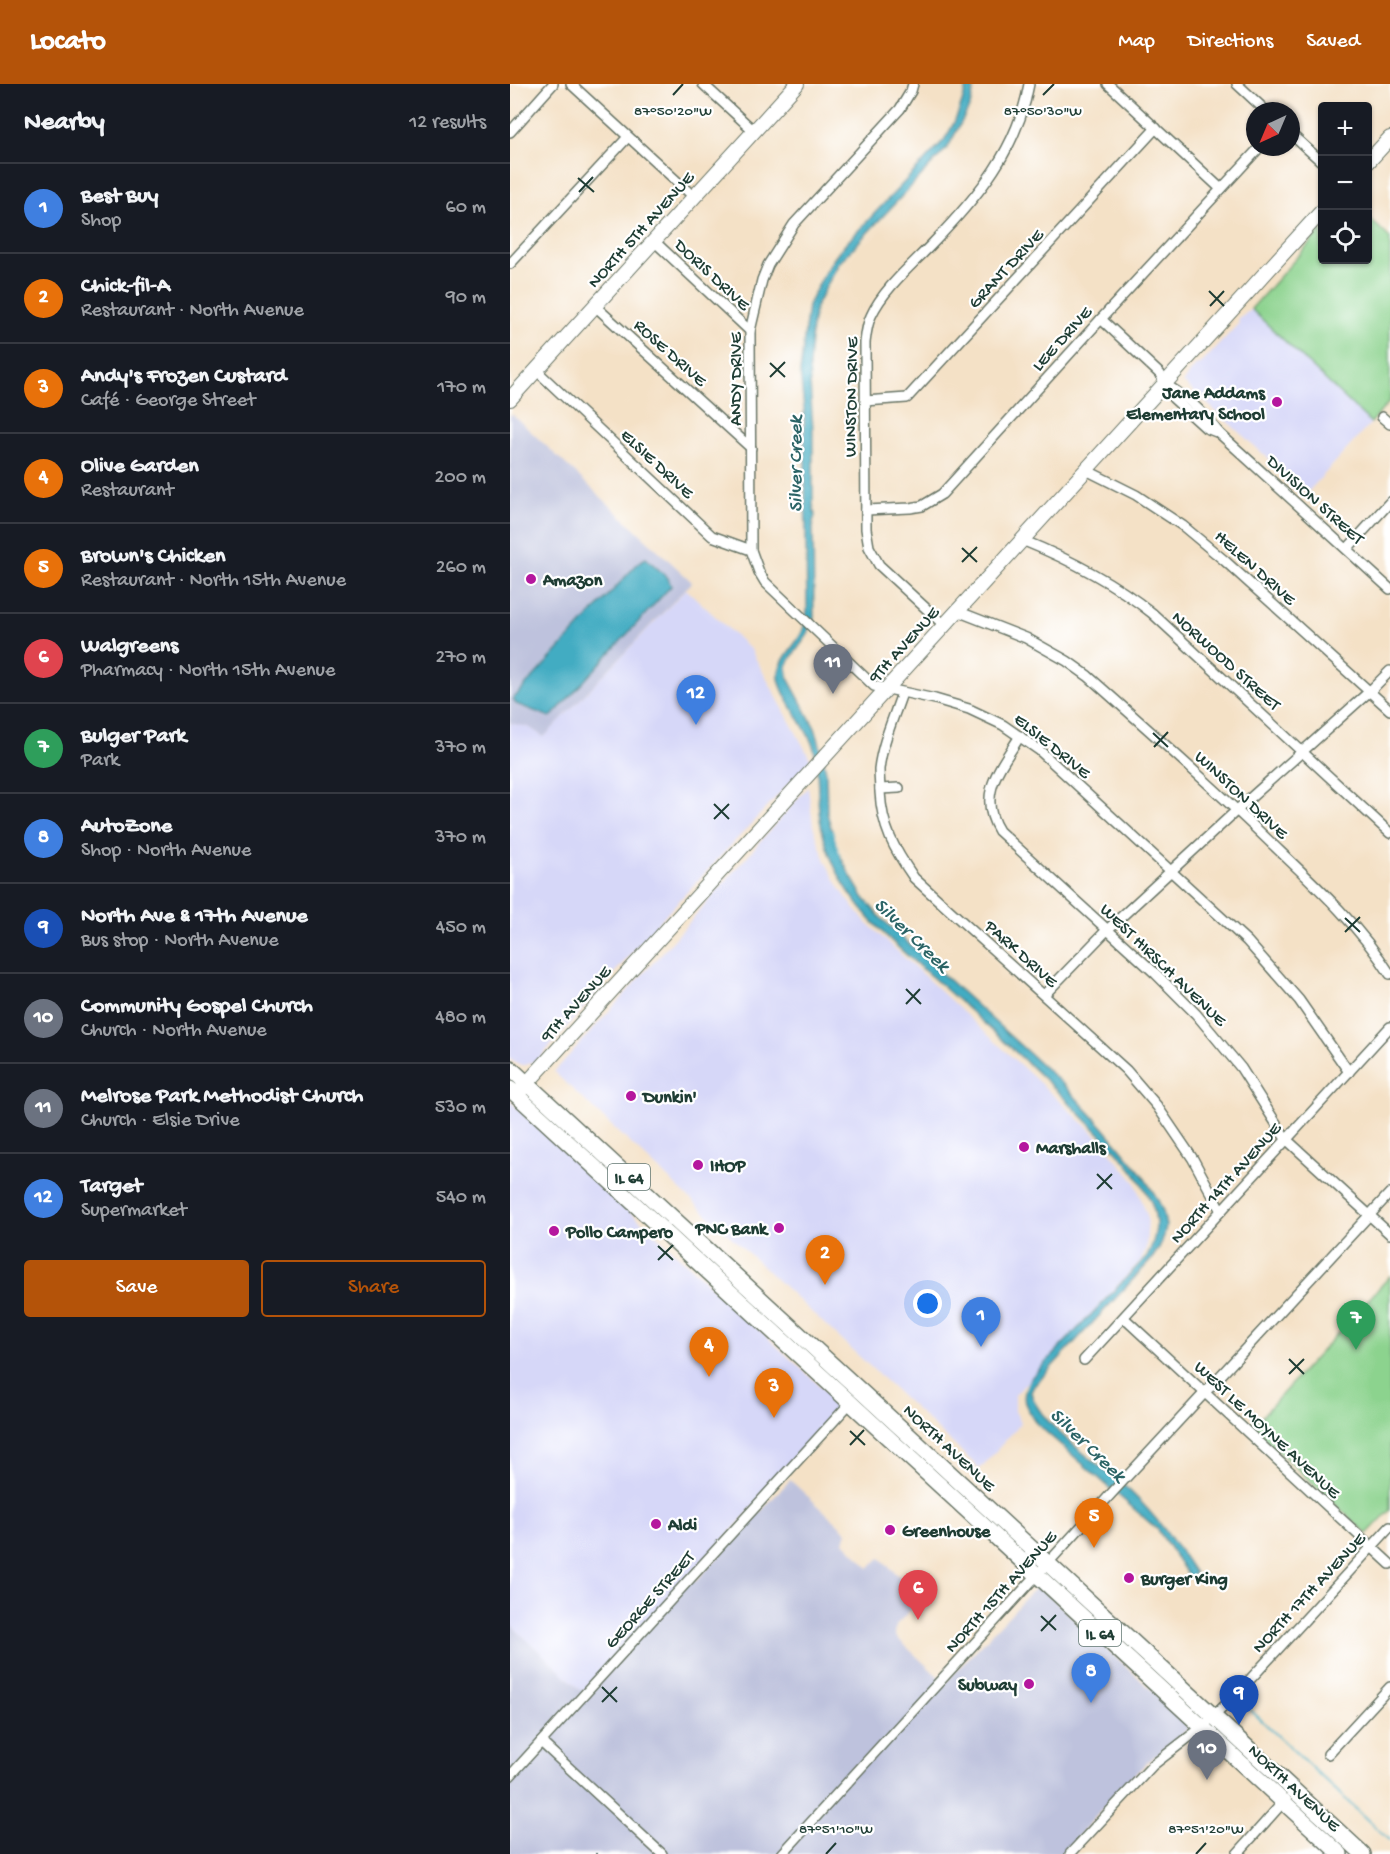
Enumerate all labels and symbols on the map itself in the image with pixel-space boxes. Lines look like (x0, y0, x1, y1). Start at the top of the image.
north arrow (1246, 102, 1300, 156)
text: 87°50'20"W (634, 103, 712, 121)
text: 87°50'30"W (1004, 103, 1082, 121)
street label: NORTH 5TH AVENUE (584, 167, 700, 293)
street label: GRANT DRIVE (965, 225, 1050, 314)
street label: DORIS DRIVE (668, 235, 754, 317)
street label: LEE DRIVE (1028, 302, 1098, 376)
street label: ROSE DRIVE (629, 316, 711, 393)
street label: ANDY DRIVE (727, 332, 748, 426)
street label: WINSTON DRIVE (841, 336, 864, 457)
place label: Jane Addams Elementary School (1126, 384, 1266, 426)
marker: Jane Addams Elementary School (1270, 395, 1284, 409)
water label: Silver Creek (786, 414, 809, 512)
street label: ELSIE DRIVE (615, 426, 698, 505)
street label: DIVISION STREET (1260, 451, 1368, 551)
street label: HELEN DRIVE (1209, 527, 1300, 611)
place label: Amazon (542, 571, 603, 592)
marker: Amazon (524, 572, 538, 586)
street label: 9TH AVENUE (864, 603, 945, 689)
street label: NORWOOD STREET (1167, 608, 1285, 717)
pin: 11 (814, 644, 852, 694)
pin: 12 (676, 676, 716, 725)
street label: ELSIE DRIVE (1009, 710, 1095, 785)
street label: WINSTON DRIVE (1189, 747, 1292, 845)
water label: Silver Creek (868, 895, 955, 980)
street label: WEST HIRSCH AVENUE (1095, 900, 1231, 1032)
street label: PARK DRIVE (979, 916, 1062, 994)
street label: 9TH AVENUE (536, 962, 617, 1048)
place label: Dunkin' (641, 1088, 697, 1109)
marker: Dunkin' (624, 1089, 638, 1103)
street label: NORTH 14TH AVENUE (1167, 1118, 1287, 1249)
place label: Marshalls (1036, 1139, 1107, 1160)
marker: Marshalls (1017, 1140, 1031, 1154)
place label: IHOP (710, 1157, 746, 1178)
marker: IHOP (691, 1158, 705, 1172)
road number: IL 64 (608, 1164, 650, 1190)
place label: PNC Bank (695, 1220, 769, 1241)
marker: PNC Bank (772, 1221, 786, 1235)
place label: Pollo Campero (565, 1223, 674, 1244)
marker: Pollo Campero (547, 1224, 561, 1238)
pin: 2 (806, 1236, 844, 1285)
your location (913, 1289, 942, 1318)
pin: 1 (962, 1298, 1000, 1347)
pin: 7 (1336, 1300, 1376, 1350)
pin: 4 (690, 1328, 728, 1377)
street label: WEST LE MOYNE AVENUE (1189, 1358, 1344, 1505)
pin: 3 (754, 1368, 794, 1418)
street label: NORTH AVENUE (898, 1401, 999, 1498)
water label: Silver Creek (1044, 1405, 1131, 1490)
pin: 5 (1074, 1498, 1114, 1548)
place label: Aldi (667, 1516, 697, 1537)
marker: Aldi (649, 1517, 663, 1531)
place label: Greenhouse (902, 1522, 991, 1543)
marker: Greenhouse (883, 1523, 897, 1537)
street label: NORTH 15TH AVENUE (942, 1527, 1063, 1658)
street label: NORTH 17TH AVENUE (1249, 1529, 1371, 1658)
street label: GEORGE STREET (602, 1547, 701, 1654)
pin: 6 (898, 1570, 938, 1620)
place label: Burger King (1140, 1570, 1228, 1591)
marker: Burger King (1122, 1571, 1136, 1585)
road number: IL 64 (1079, 1620, 1121, 1646)
pin: 8 (1072, 1654, 1110, 1703)
place label: Subway (958, 1676, 1017, 1697)
pin: 9 (1220, 1676, 1258, 1725)
marker: Subway (1022, 1677, 1036, 1691)
pin: 10 (1188, 1730, 1226, 1780)
street label: NORTH AVENUE (1243, 1741, 1344, 1838)
text: 87°51'10"W (799, 1821, 873, 1839)
text: 87°51'20"W (1168, 1821, 1244, 1839)

